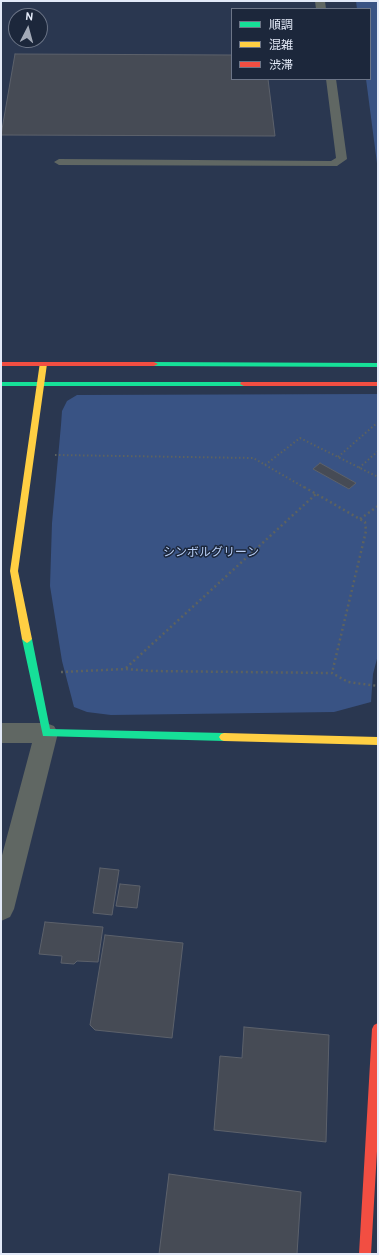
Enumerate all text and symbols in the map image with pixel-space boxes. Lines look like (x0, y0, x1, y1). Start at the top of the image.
north arrow (8, 8, 48, 48)
legend (231, 8, 371, 80)
text: N (24, 10, 34, 24)
text: 順調 (269, 18, 293, 34)
text: 混雑 (269, 38, 293, 54)
text: 渋滞 (269, 58, 293, 74)
park label: シンボルグリーン (163, 547, 259, 561)

